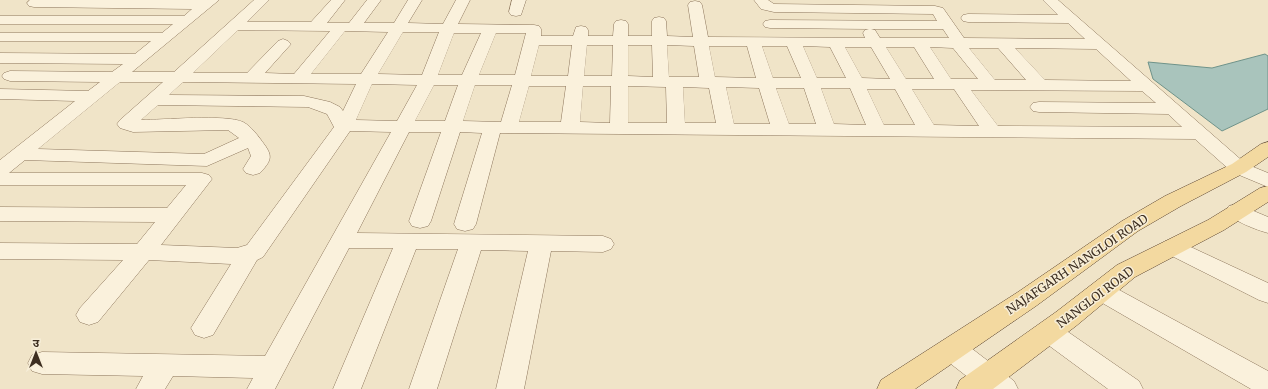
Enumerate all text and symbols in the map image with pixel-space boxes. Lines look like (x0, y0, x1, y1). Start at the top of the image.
street label: NAJAFGARH NANGLOI ROAD (1003, 211, 1151, 317)
street label: NANGLOI ROAD (1054, 263, 1136, 331)
north arrow (16, 333, 56, 373)
text: उ (33, 336, 40, 350)

